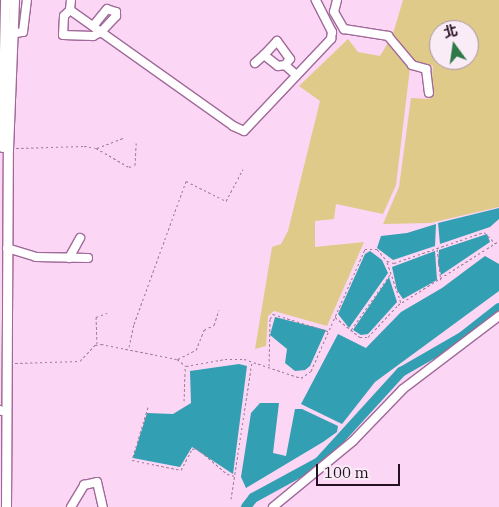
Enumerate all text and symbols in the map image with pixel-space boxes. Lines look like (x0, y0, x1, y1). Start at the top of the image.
north arrow (429, 20, 479, 70)
text: 北 (442, 21, 460, 42)
scale bar (319, 454, 403, 486)
text: 100 m (324, 463, 369, 482)

